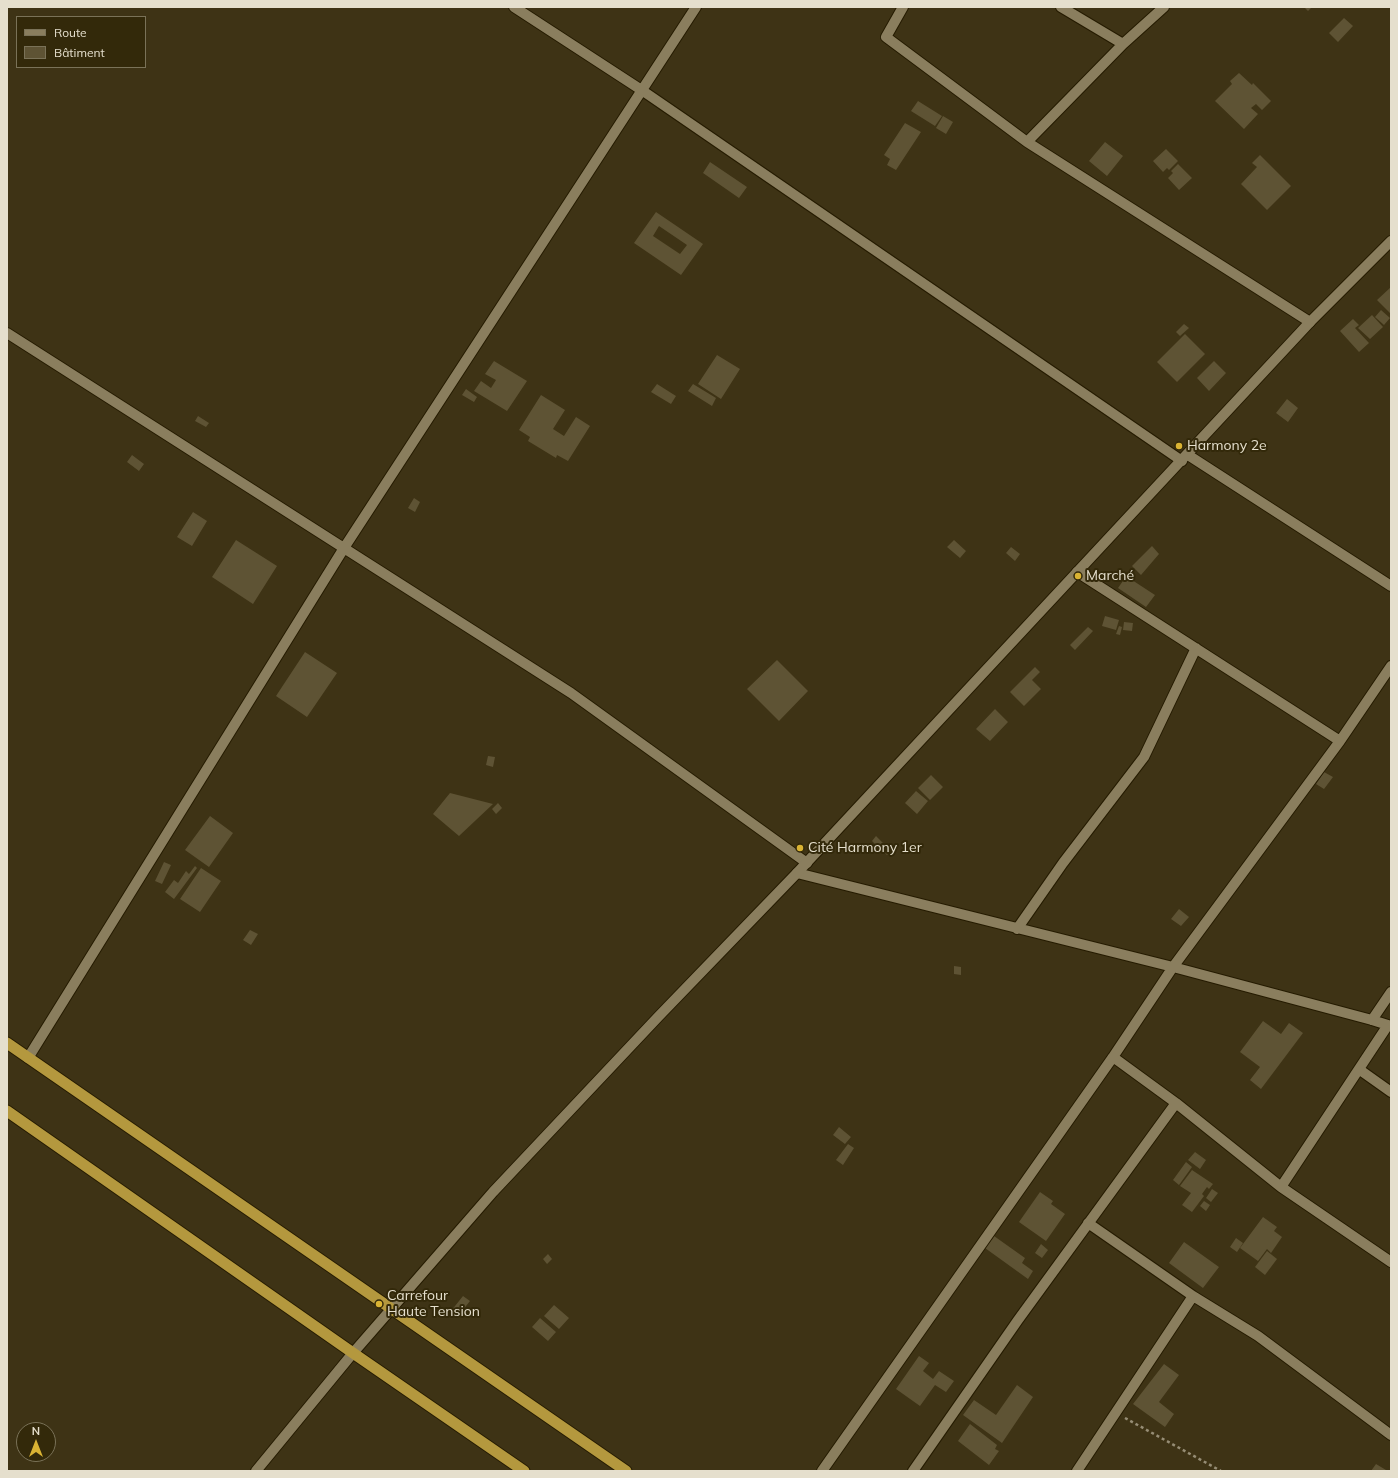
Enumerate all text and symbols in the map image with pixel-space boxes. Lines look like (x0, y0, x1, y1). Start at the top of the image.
legend (16, 16, 146, 68)
text: Route (54, 25, 87, 40)
text: Bâtiment (54, 45, 105, 60)
place label: Harmony 2e (1187, 438, 1267, 454)
marker: Harmony 2e (1174, 441, 1184, 451)
place label: Marché (1086, 568, 1134, 584)
marker: Marché (1073, 571, 1083, 581)
place label: Cité Harmony 1er (808, 840, 922, 856)
marker: Cité Harmony 1er (795, 843, 805, 853)
place label: Carrefour Haute Tension (387, 1288, 480, 1320)
marker: Carrefour Haute Tension (374, 1299, 384, 1309)
north arrow (16, 1422, 56, 1462)
text: N (32, 1424, 40, 1438)

